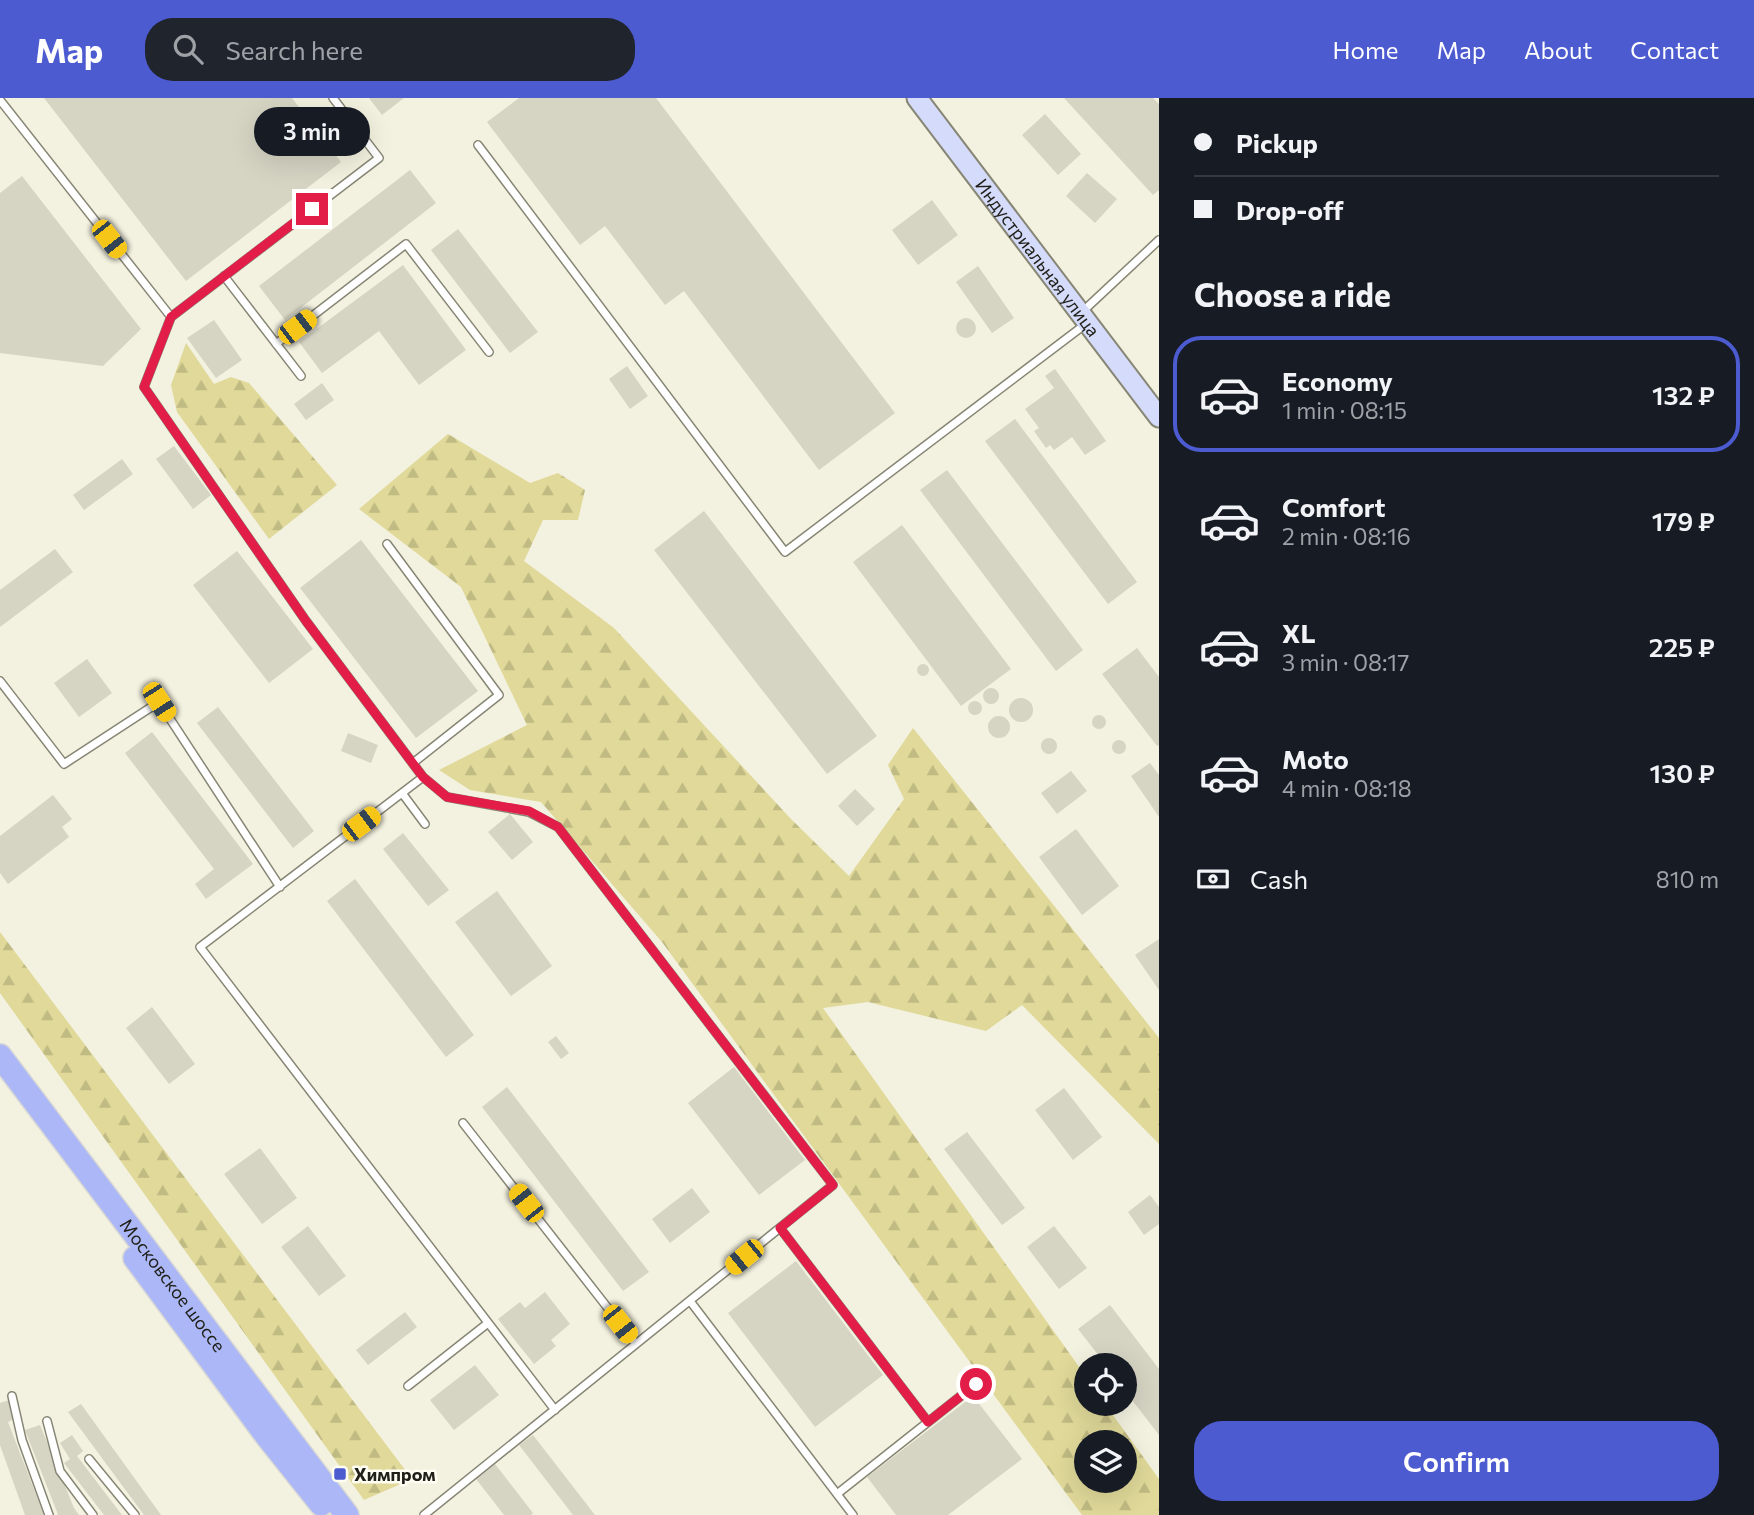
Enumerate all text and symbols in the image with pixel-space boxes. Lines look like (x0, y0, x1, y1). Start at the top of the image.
search box (145, 18, 635, 81)
text: Map (35, 29, 103, 70)
icon: search (169, 30, 207, 68)
text: Search here (225, 34, 363, 65)
text: Home (1333, 35, 1399, 64)
text: Map (1437, 35, 1486, 64)
text: About (1524, 35, 1592, 64)
text: Contact (1630, 35, 1719, 64)
callout: 3 min (254, 108, 370, 156)
text: 3 min (283, 117, 341, 145)
text: Pickup (1236, 127, 1318, 158)
street label: Индустриальная улица (971, 174, 1105, 341)
route end (296, 193, 328, 225)
text: Drop-off (1236, 194, 1343, 225)
car (88, 216, 131, 262)
text: Choose a ride (1194, 274, 1391, 314)
car (274, 306, 321, 348)
icon: car (1198, 363, 1261, 426)
text: Economy (1282, 365, 1393, 396)
text: 132 ₽ (1652, 379, 1715, 410)
text: 1 min · 08:15 (1282, 396, 1407, 424)
icon: car (1198, 489, 1261, 552)
text: Comfort (1282, 491, 1385, 522)
text: 179 ₽ (1652, 505, 1715, 536)
text: 2 min · 08:16 (1282, 522, 1411, 550)
icon: car (1198, 615, 1261, 678)
text: XL (1282, 617, 1316, 648)
text: 225 ₽ (1649, 631, 1715, 662)
text: 3 min · 08:17 (1282, 648, 1409, 676)
car (139, 679, 180, 725)
icon: car (1198, 741, 1261, 804)
text: Moto (1282, 743, 1349, 774)
text: 130 ₽ (1649, 757, 1715, 788)
text: 4 min · 08:18 (1282, 774, 1412, 802)
car (338, 803, 385, 845)
icon: cash (1194, 860, 1232, 898)
text: Cash (1250, 863, 1308, 894)
text: 810 m (1656, 865, 1719, 893)
car (505, 1180, 548, 1226)
street label: Московское шоссе (116, 1214, 230, 1356)
car (722, 1236, 767, 1278)
car (599, 1301, 642, 1347)
map controls (1074, 1353, 1137, 1493)
button: locate (1074, 1353, 1137, 1416)
route start (960, 1368, 992, 1400)
button: Confirm (1194, 1421, 1719, 1501)
button: layers (1074, 1430, 1137, 1493)
place label: Химпром (354, 1463, 436, 1485)
marker: Химпром (332, 1466, 348, 1482)

